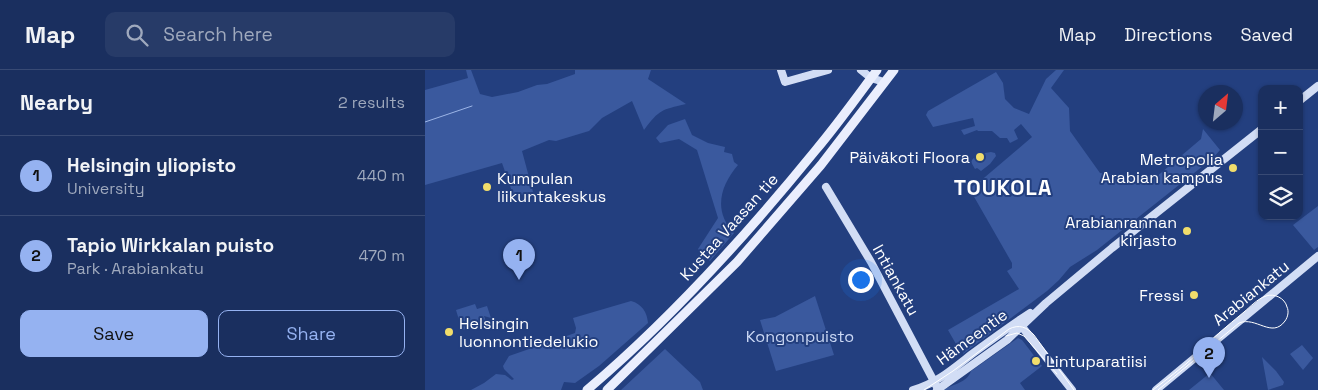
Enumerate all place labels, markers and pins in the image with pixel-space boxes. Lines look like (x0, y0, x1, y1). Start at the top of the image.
place label: Päiväkoti Floora (849, 147, 970, 168)
place label: Metropolia Arabian kampus (1101, 149, 1223, 188)
marker: Päiväkoti Floora (974, 151, 986, 163)
marker: Metropolia Arabian kampus (1227, 162, 1239, 174)
place label: Kumpulan liikuntakeskus (497, 168, 606, 207)
marker: Kumpulan liikuntakeskus (481, 181, 493, 193)
place label: Arabianrannan kirjasto (1065, 212, 1177, 251)
marker: Arabianrannan kirjasto (1181, 225, 1193, 237)
pin: 1 (503, 239, 535, 280)
place label: Fressi (1139, 285, 1184, 306)
marker: Fressi (1188, 289, 1200, 301)
place label: Helsingin luonnontiedelukio (459, 313, 598, 352)
marker: Helsingin luonnontiedelukio (443, 326, 455, 338)
pin: 2 (1193, 337, 1225, 378)
place label: Lintuparatiisi (1046, 351, 1147, 372)
marker: Lintuparatiisi (1030, 355, 1042, 367)

